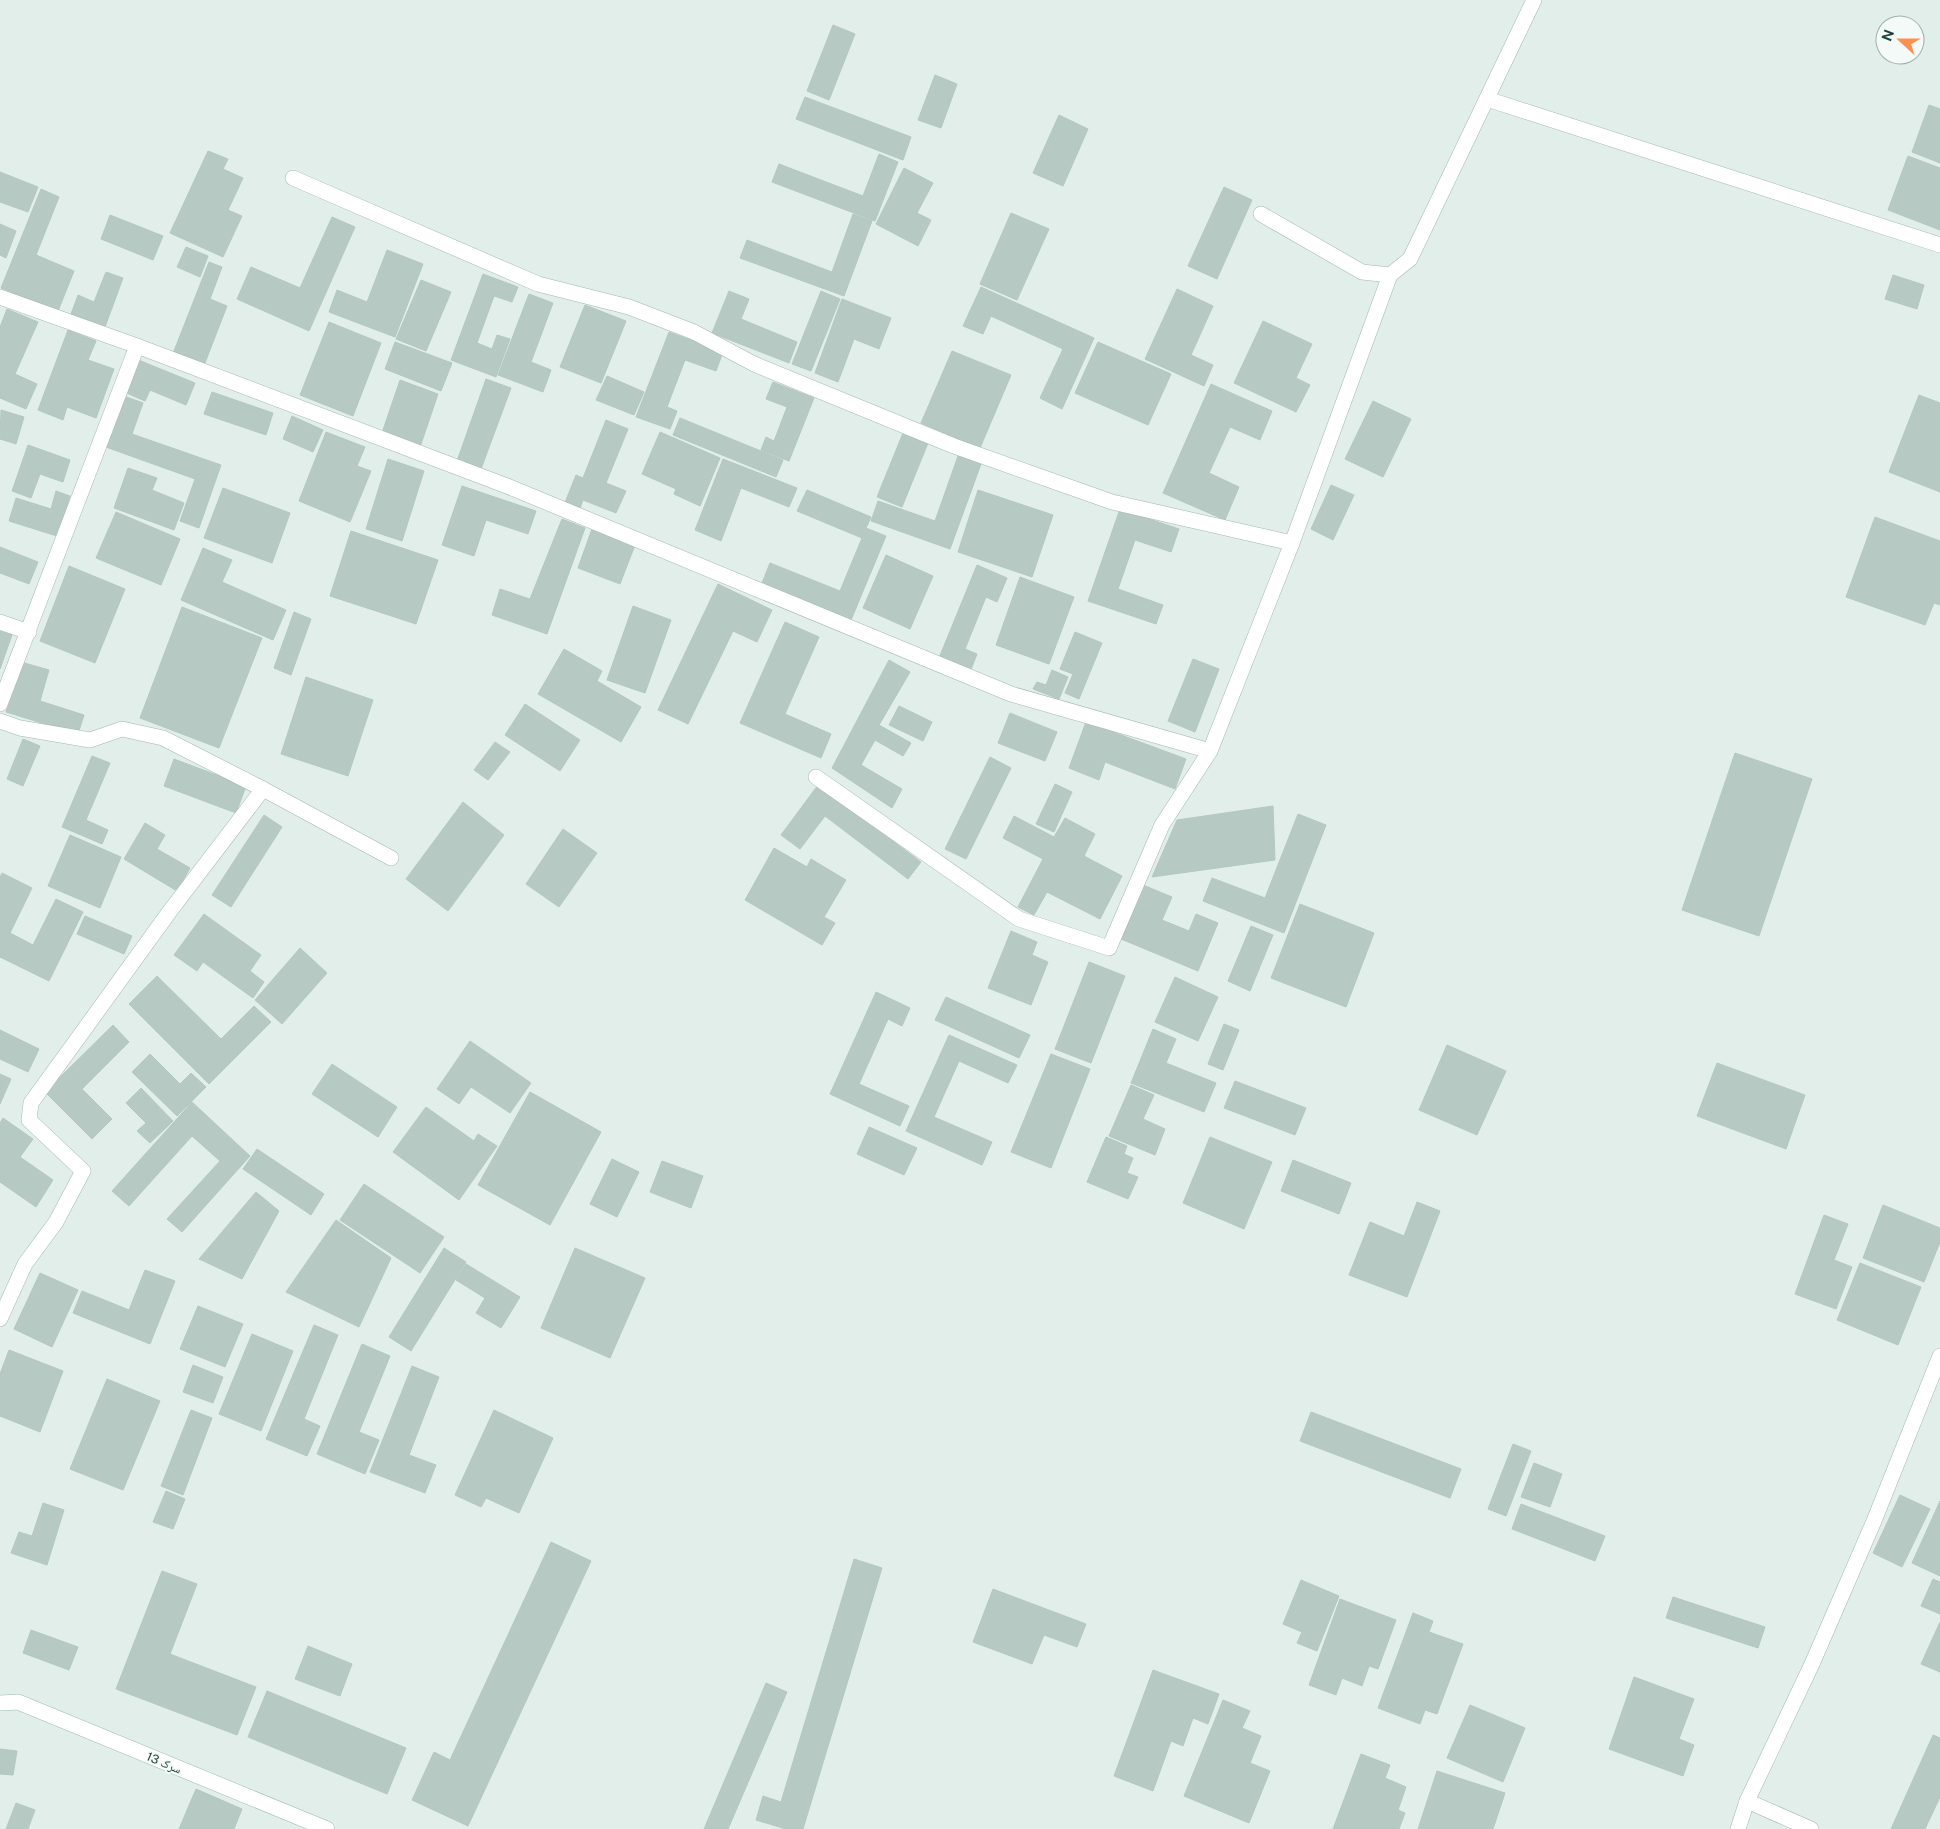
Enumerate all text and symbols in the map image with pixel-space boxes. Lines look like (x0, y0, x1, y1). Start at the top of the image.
north arrow (1875, 15, 1925, 65)
text: N (1878, 27, 1897, 43)
street label: سرک 13 (144, 1749, 184, 1777)

